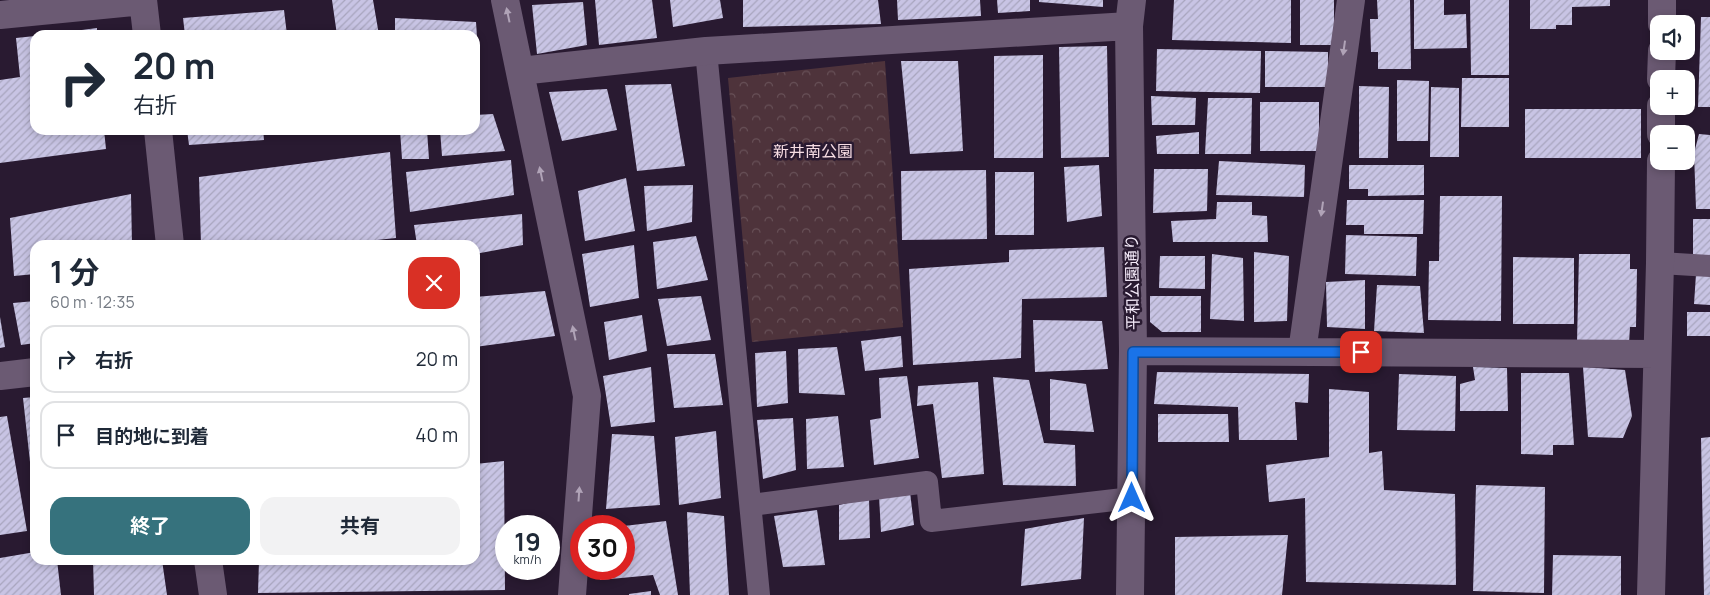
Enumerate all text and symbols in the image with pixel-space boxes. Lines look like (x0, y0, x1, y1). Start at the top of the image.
one-way arrow (504, 7, 512, 22)
map controls (1650, 15, 1695, 170)
button: sound (1650, 15, 1695, 60)
one-way arrow (1340, 41, 1348, 57)
text: 20 m (133, 42, 215, 90)
icon: right (50, 50, 115, 115)
button: + (1650, 70, 1695, 115)
text: 右折 (133, 90, 177, 120)
button: − (1650, 125, 1695, 170)
park label: 新井南公園 (773, 140, 853, 162)
one-way arrow (537, 166, 545, 182)
one-way arrow (1317, 202, 1325, 218)
street label: 平和公園通り (1120, 234, 1144, 330)
text: 1 分 (50, 251, 99, 292)
button: close (408, 257, 460, 309)
text: 60 m · 12:35 (50, 291, 135, 313)
one-way arrow (570, 326, 578, 341)
pin (1340, 331, 1382, 373)
icon: arrive (1347, 338, 1375, 366)
icon: right (52, 345, 80, 373)
text: 20 m (416, 346, 458, 372)
text: 右折 (95, 347, 133, 373)
icon: arrive (52, 421, 80, 449)
text: 40 m (415, 422, 458, 448)
text: 目的地に到着 (95, 423, 209, 449)
position arrow (1105, 471, 1157, 523)
one-way arrow (576, 486, 584, 502)
button: 終了 (50, 497, 250, 555)
button: 共有 (260, 497, 460, 555)
speed limit sign: 30 (570, 515, 635, 580)
text: 19 (514, 524, 541, 559)
text: km/h (514, 551, 541, 568)

